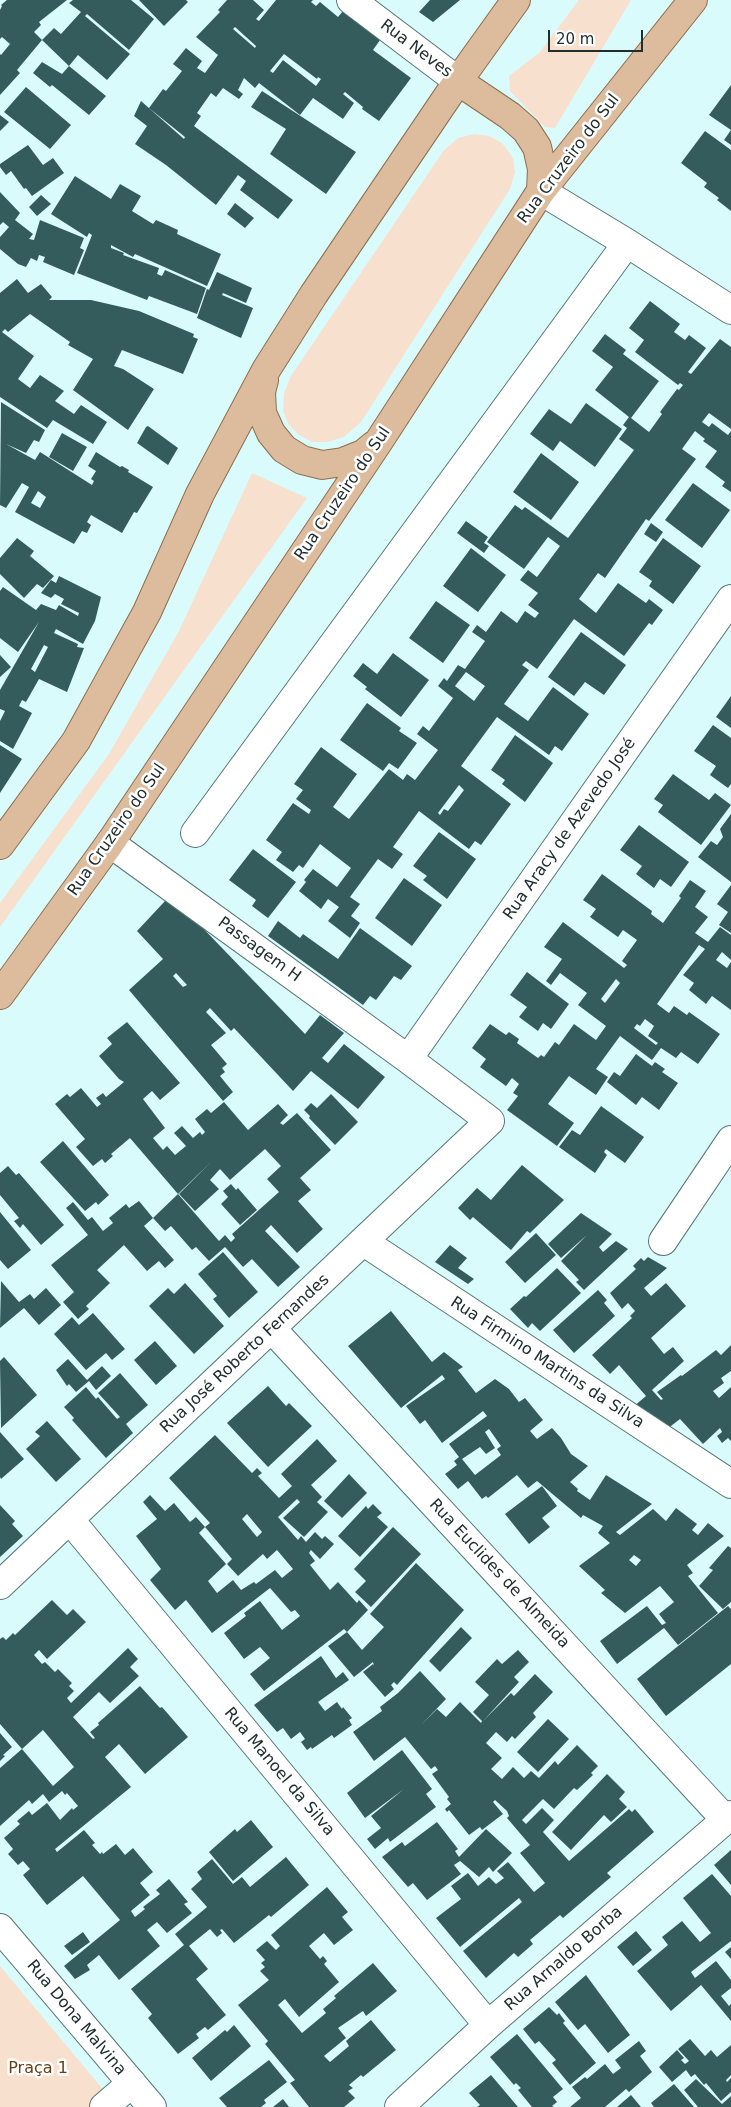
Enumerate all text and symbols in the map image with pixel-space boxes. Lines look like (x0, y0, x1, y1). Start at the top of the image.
street label: Rua Neves (376, 16, 456, 82)
scale bar (551, 20, 646, 52)
text: 20 m (556, 30, 594, 48)
street label: Rua Cruzeiro do Sul (514, 91, 624, 227)
street label: Rua Cruzeiro do Sul (291, 424, 395, 564)
street label: Rua Aracy de Azevedo José (500, 734, 640, 924)
street label: Rua Cruzeiro do Sul (64, 760, 170, 900)
street label: Passagem H (214, 913, 304, 987)
street label: Rua José Roberto Fernandes (157, 1271, 333, 1437)
street label: Rua Firmino Martins da Silva (447, 1293, 647, 1433)
street label: Rua Euclides de Almeida (425, 1495, 573, 1653)
street label: Rua Manoel da Silva (220, 1704, 338, 1840)
street label: Rua Arnaldo Borba (501, 1903, 627, 2015)
street label: Rua Dona Malvina (22, 1956, 130, 2080)
park label: Praça 1 (8, 2059, 68, 2079)

